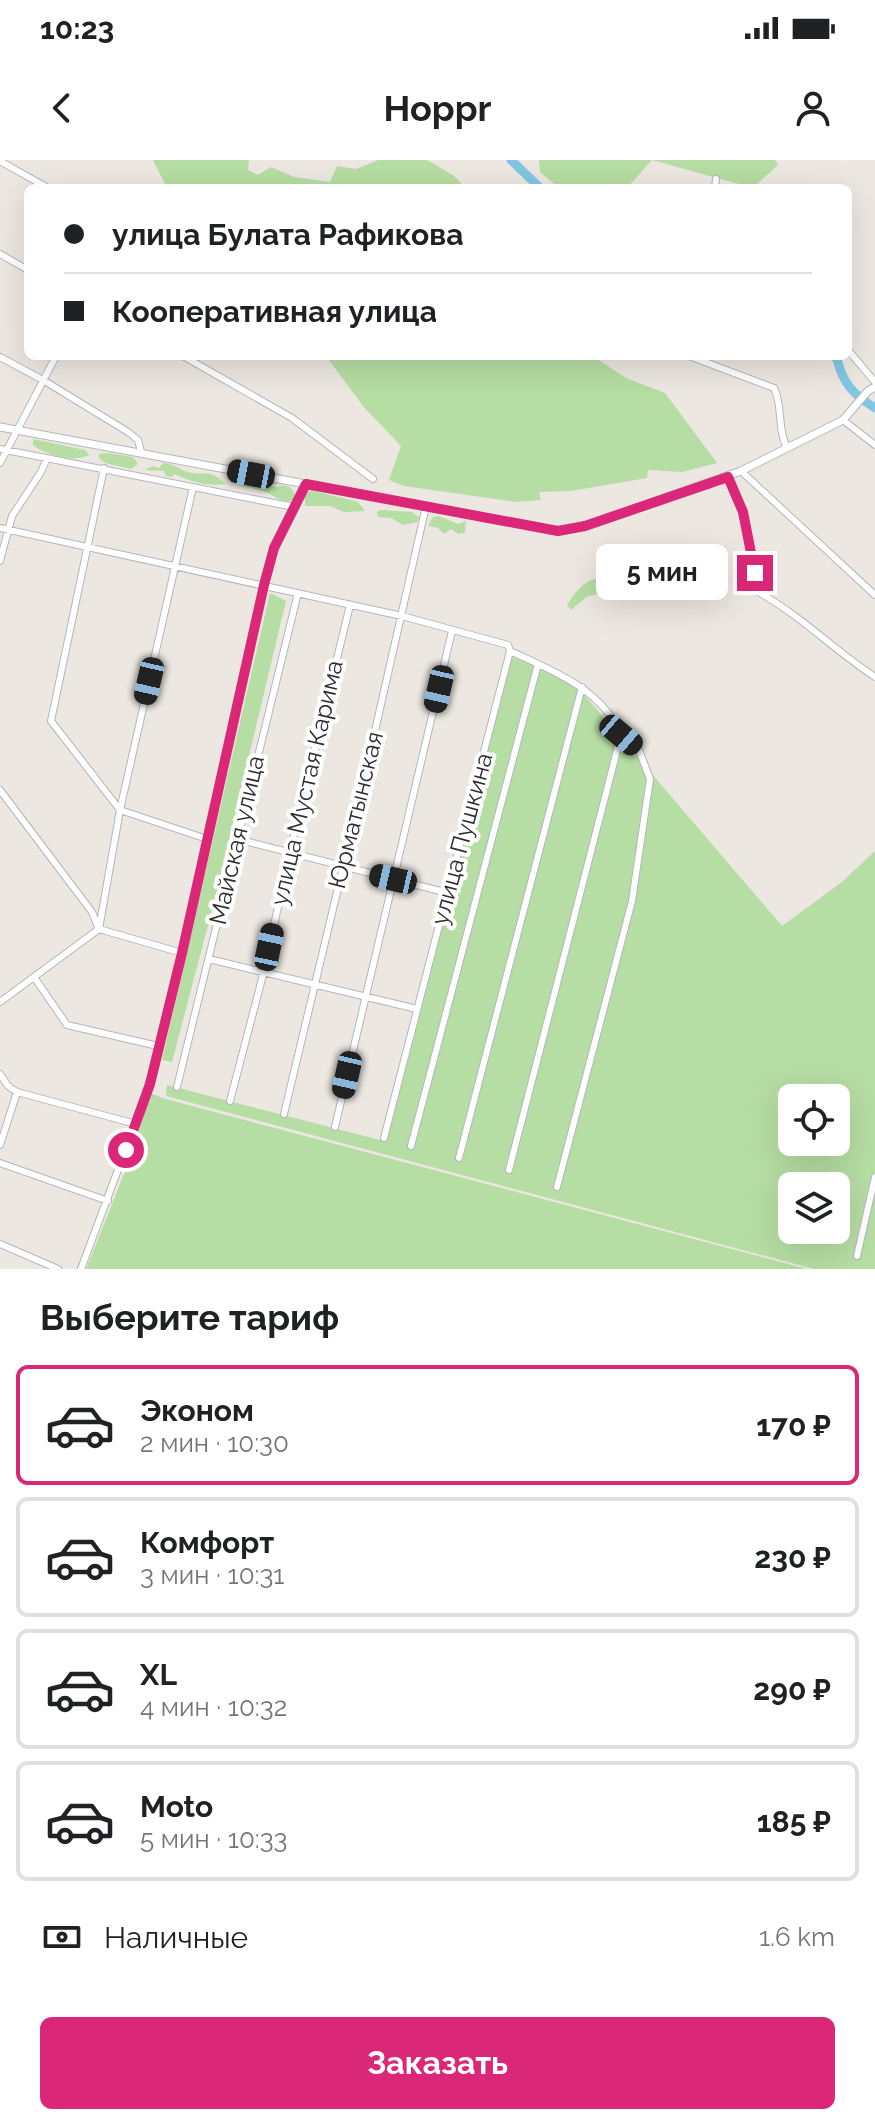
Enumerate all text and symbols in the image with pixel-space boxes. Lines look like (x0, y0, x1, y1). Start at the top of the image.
text: 10:23 (40, 11, 114, 46)
icon: back (40, 86, 84, 130)
icon: person (791, 86, 835, 130)
text: Hoppr (384, 87, 491, 129)
text: улица Булата Рафикова (112, 217, 463, 252)
text: Кооперативная улица (112, 294, 437, 329)
car (225, 458, 277, 490)
callout: 5 мин (595, 545, 727, 601)
route end (737, 555, 773, 591)
text: 5 мин (626, 557, 698, 587)
car (132, 655, 166, 707)
street label: улица Мустая Карима (264, 657, 349, 908)
car (422, 663, 456, 715)
car (595, 710, 647, 760)
street label: Юрматынская (322, 728, 389, 891)
street label: улица Пушкина (425, 750, 498, 928)
street label: Майская улица (203, 752, 270, 927)
car (367, 862, 419, 896)
car (252, 921, 286, 973)
car (330, 1049, 364, 1101)
map controls (778, 1084, 850, 1244)
button: locate (778, 1084, 850, 1156)
route start (108, 1132, 144, 1168)
button: layers (778, 1172, 850, 1244)
text: Выберите тариф (40, 1296, 339, 1338)
icon: car (44, 1389, 116, 1461)
text: Эконом (140, 1393, 254, 1428)
text: 170 ₽ (756, 1408, 831, 1443)
text: 2 мин · 10:30 (140, 1428, 289, 1458)
icon: car (44, 1521, 116, 1593)
text: Комфорт (140, 1525, 274, 1560)
text: 230 ₽ (754, 1540, 831, 1575)
text: 3 мин · 10:31 (140, 1560, 284, 1590)
icon: car (44, 1653, 116, 1725)
text: XL (140, 1657, 177, 1692)
text: 290 ₽ (753, 1672, 831, 1707)
text: 4 мин · 10:32 (140, 1692, 287, 1722)
icon: car (44, 1785, 116, 1857)
text: Moto (140, 1789, 213, 1824)
text: 185 ₽ (757, 1804, 831, 1839)
text: 5 мин · 10:33 (140, 1824, 288, 1854)
icon: cash (40, 1915, 84, 1959)
text: Наличные (104, 1920, 248, 1955)
text: 1.6 km (759, 1922, 835, 1952)
button: Заказать (40, 2017, 835, 2109)

